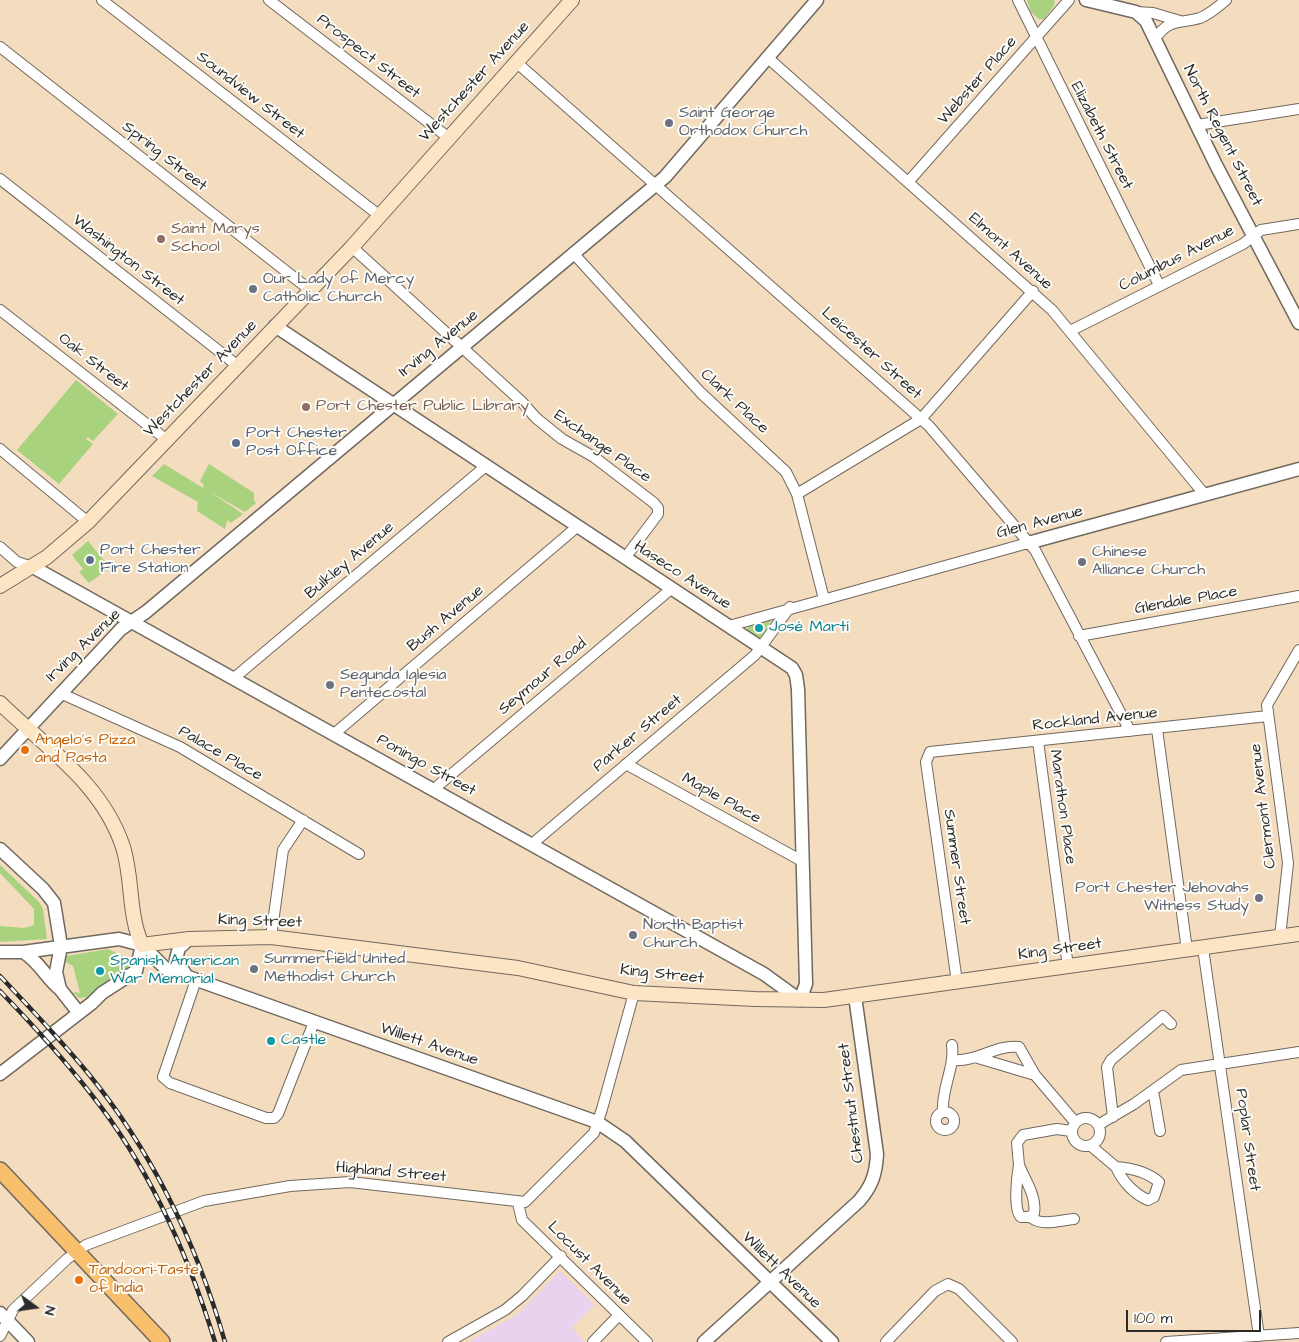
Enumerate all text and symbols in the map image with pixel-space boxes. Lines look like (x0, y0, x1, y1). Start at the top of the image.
street label: Prospect Street (312, 11, 424, 103)
street label: Westchester Avenue (416, 18, 534, 146)
street label: Webster Place (934, 33, 1022, 129)
street label: Soundview Street (192, 48, 308, 144)
street label: North Regent Street (1178, 62, 1266, 210)
street label: Elizabeth Street (1066, 79, 1136, 193)
place label: Saint George Orthodox Church (679, 104, 807, 142)
marker: Saint George Orthodox Church (663, 117, 675, 129)
street label: Spring Street (118, 118, 210, 196)
street label: Elmont Avenue (964, 209, 1056, 295)
street label: Washington Street (68, 211, 188, 311)
place label: Saint Marys School (171, 220, 260, 258)
street label: Columbus Avenue (1116, 222, 1238, 296)
marker: Saint Marys School (155, 233, 167, 245)
place label: Our Lady of Mercy Catholic Church (263, 270, 414, 308)
marker: Our Lady of Mercy Catholic Church (247, 283, 259, 295)
street label: Leicester Street (817, 304, 925, 404)
street label: Irving Avenue (395, 306, 483, 382)
street label: Westchester Avenue (140, 316, 262, 442)
street label: Oak Street (54, 329, 132, 397)
street label: Clark Place (696, 365, 772, 439)
place label: Port Chester Public Library (316, 397, 529, 417)
marker: Port Chester Public Library (300, 401, 312, 413)
street label: Exchange Place (550, 406, 654, 488)
place label: Port Chester Post Office (246, 424, 347, 462)
marker: Port Chester Post Office (230, 437, 242, 449)
street label: Glen Avenue (995, 502, 1085, 544)
street label: Bulkley Avenue (302, 518, 398, 604)
street label: Haseco Avenue (630, 537, 734, 615)
place label: Port Chester Fire Station (100, 541, 201, 579)
place label: Chinese Alliance Church (1092, 543, 1205, 581)
marker: Port Chester Fire Station (84, 554, 96, 566)
marker: Chinese Alliance Church (1076, 556, 1088, 568)
street label: Bush Avenue (404, 581, 488, 657)
street label: Glendale Place (1133, 583, 1239, 619)
street label: Irving Avenue (43, 606, 125, 686)
place label: José Martí (769, 618, 849, 638)
marker: José Martí (753, 622, 765, 634)
street label: Seymour Road (495, 635, 591, 719)
place label: Segunda Iglesia Pentecostal (340, 666, 446, 704)
marker: Segunda Iglesia Pentecostal (324, 679, 336, 691)
street label: Parker Street (590, 691, 686, 777)
street label: Rockland Avenue (1032, 704, 1158, 736)
street label: Palace Place (175, 722, 265, 786)
place label: Angelo's Pizza and Pasta (35, 731, 135, 769)
street label: Poningo Street (373, 731, 479, 801)
street label: Clermont Avenue (1247, 742, 1281, 870)
marker: Angelo's Pizza and Pasta (19, 744, 31, 756)
street label: Marathon Place (1044, 748, 1080, 866)
street label: Maple Place (678, 769, 764, 829)
street label: Summer Street (938, 808, 974, 926)
place label: Port Chester Jehovahs Witness Study (1075, 879, 1249, 917)
marker: Port Chester Jehovahs Witness Study (1253, 892, 1265, 904)
street label: King Street (218, 911, 302, 933)
place label: North Baptist Church (643, 916, 743, 954)
marker: North Baptist Church (627, 929, 639, 941)
street label: King Street (1017, 935, 1103, 965)
place label: Summerfield United Methodist Church (264, 950, 405, 988)
place label: Spanish American War Memorial (110, 952, 239, 990)
street label: King Street (619, 961, 705, 989)
marker: Summerfield United Methodist Church (248, 963, 260, 975)
marker: Spanish American War Memorial (94, 965, 106, 977)
street label: Willett Avenue (377, 1019, 481, 1071)
place label: Castle (281, 1031, 326, 1051)
marker: Castle (265, 1035, 277, 1047)
street label: Chestnut Street (835, 1042, 869, 1164)
street label: Poplar Street (1230, 1087, 1264, 1193)
street label: Highland Street (335, 1159, 447, 1187)
street label: Locust Avenue (543, 1218, 635, 1310)
street label: Willett Avenue (737, 1228, 825, 1314)
place label: Tandoori-Taste of India (89, 1261, 199, 1299)
marker: Tandoori-Taste of India (73, 1274, 85, 1286)
north arrow (10, 1282, 60, 1332)
scale bar (1129, 1300, 1264, 1332)
text: N (39, 1304, 60, 1317)
text: 100 m (1134, 1308, 1173, 1329)

